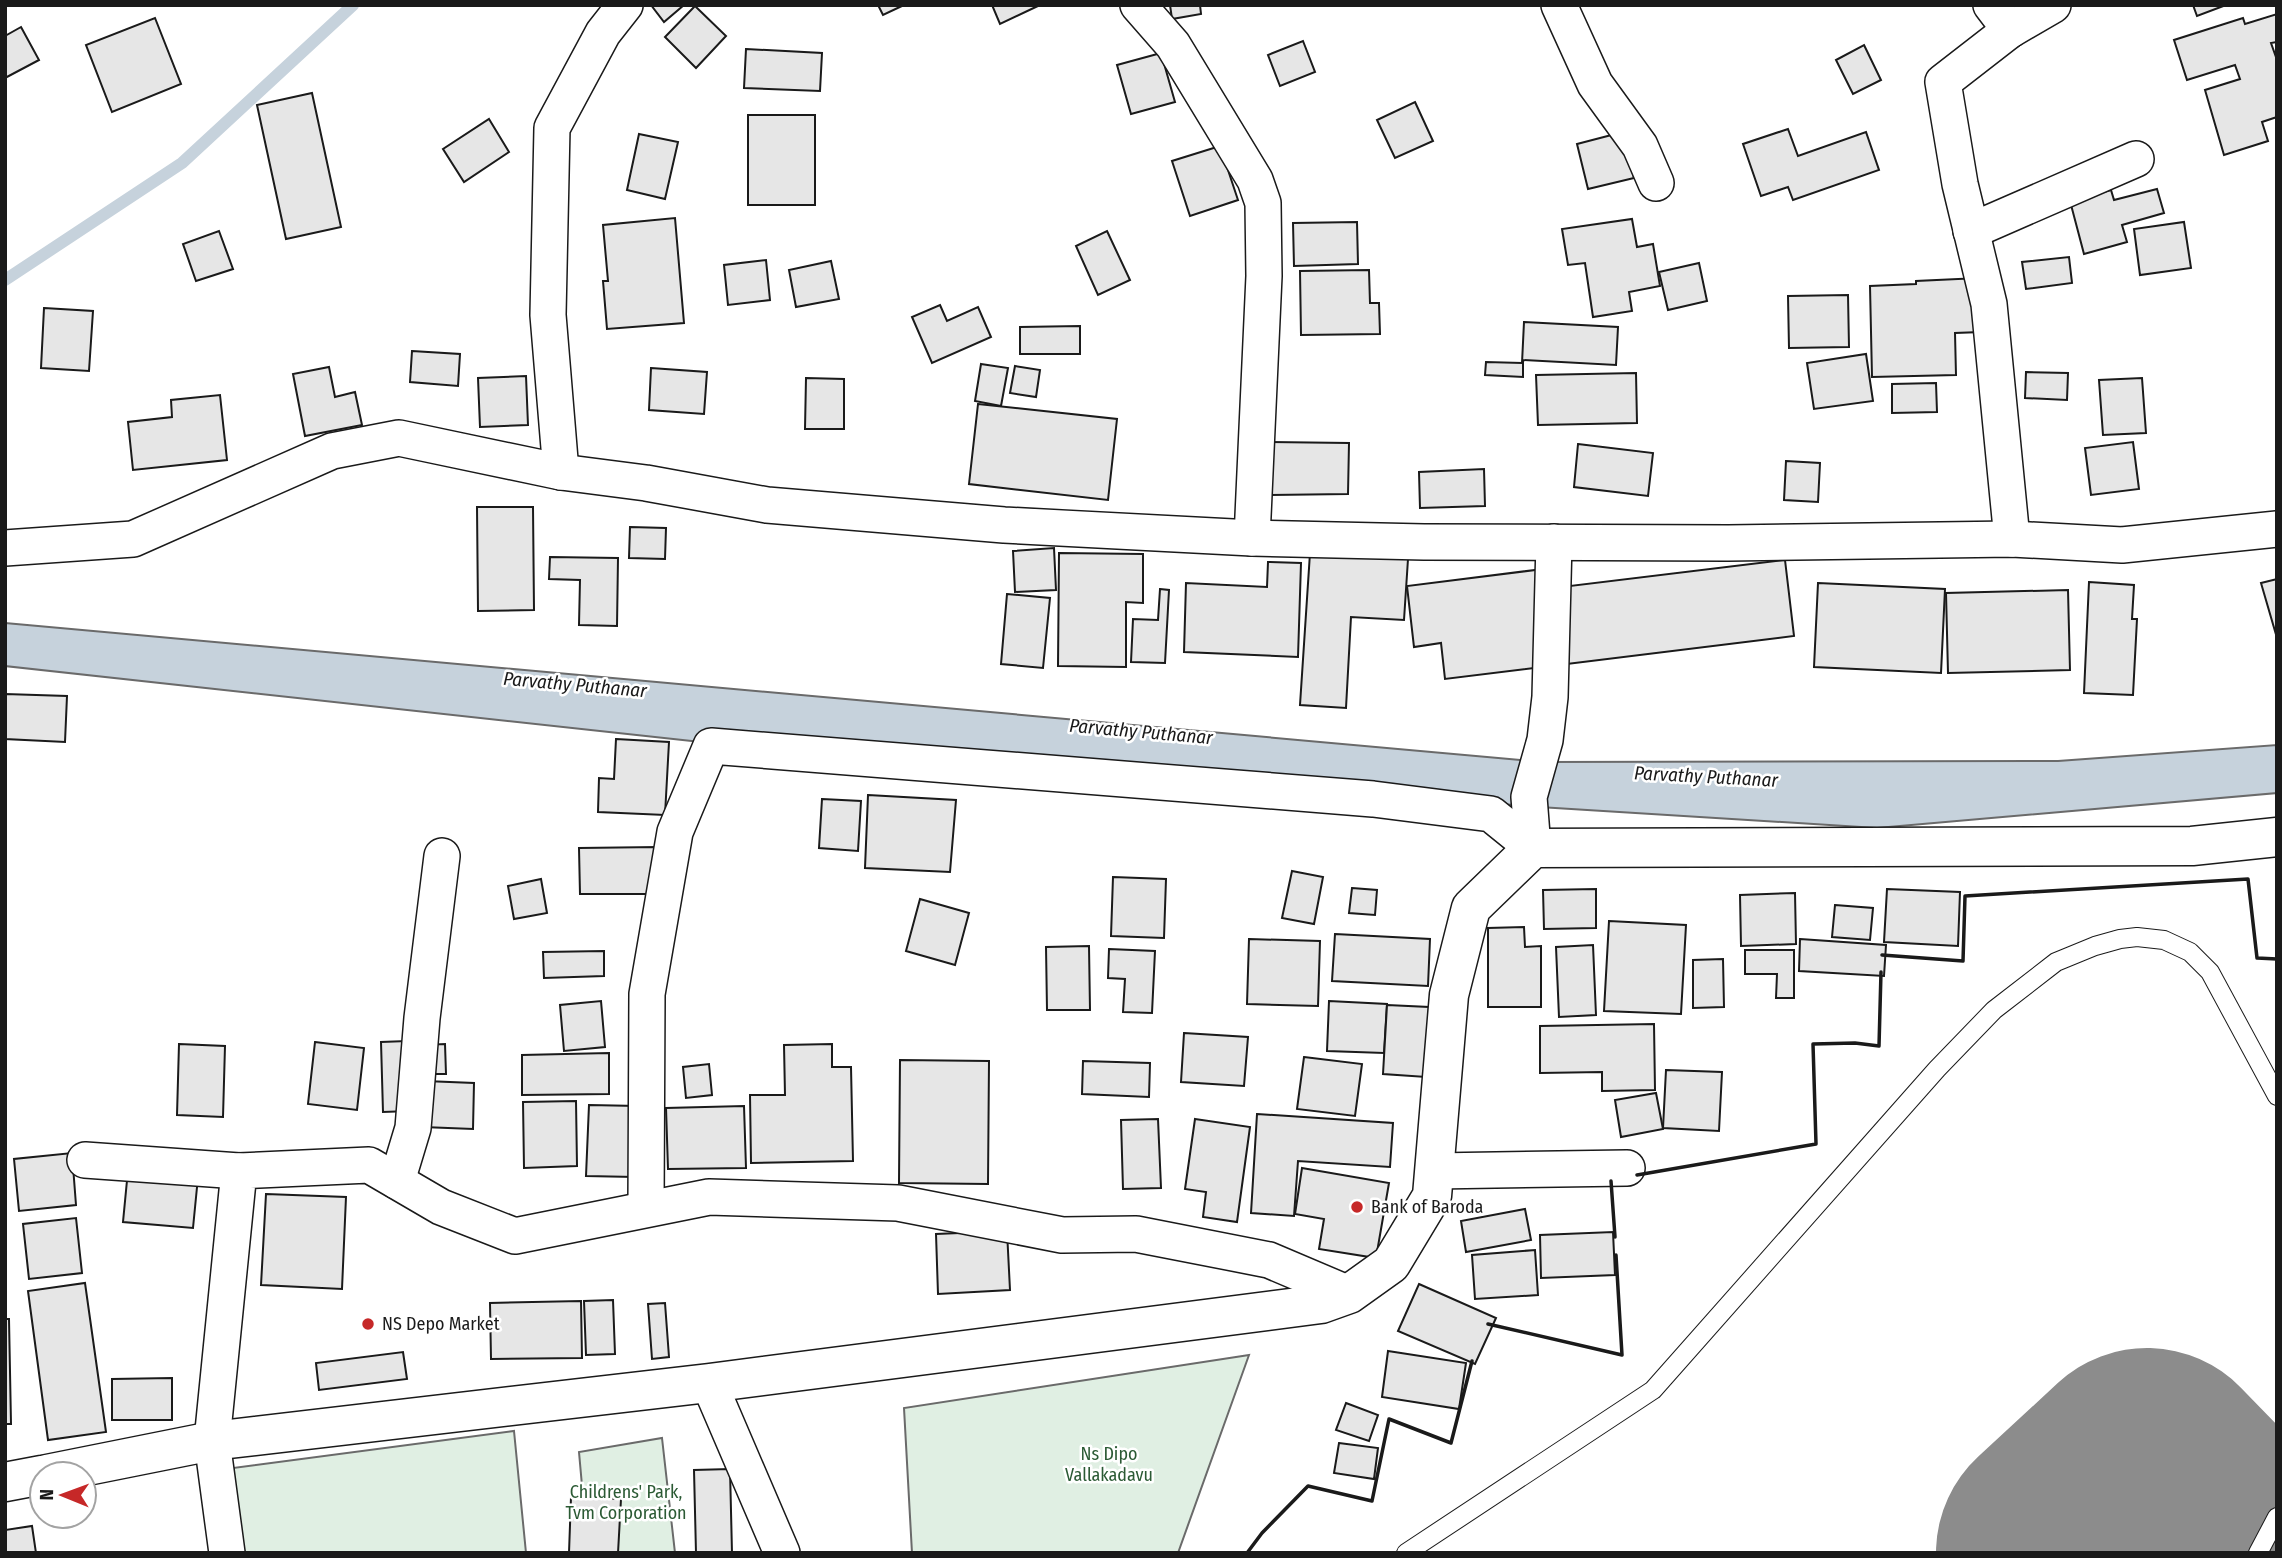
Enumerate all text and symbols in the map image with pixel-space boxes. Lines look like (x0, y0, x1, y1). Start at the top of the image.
water label: Parvathy Puthanar (502, 667, 649, 702)
water label: Parvathy Puthanar (1068, 714, 1215, 749)
water label: Parvathy Puthanar (1633, 761, 1780, 792)
place label: Bank of Baroda (1371, 1196, 1484, 1218)
marker: Bank of Baroda (1349, 1199, 1365, 1215)
place label: NS Depo Market (382, 1313, 500, 1335)
marker: NS Depo Market (360, 1316, 376, 1332)
park label: Ns Dipo Vallakadavu (1065, 1443, 1153, 1486)
north arrow (28, 1460, 98, 1530)
park label: Childrens' Park, Tvm Corporation (565, 1481, 687, 1524)
text: N (35, 1489, 58, 1501)

